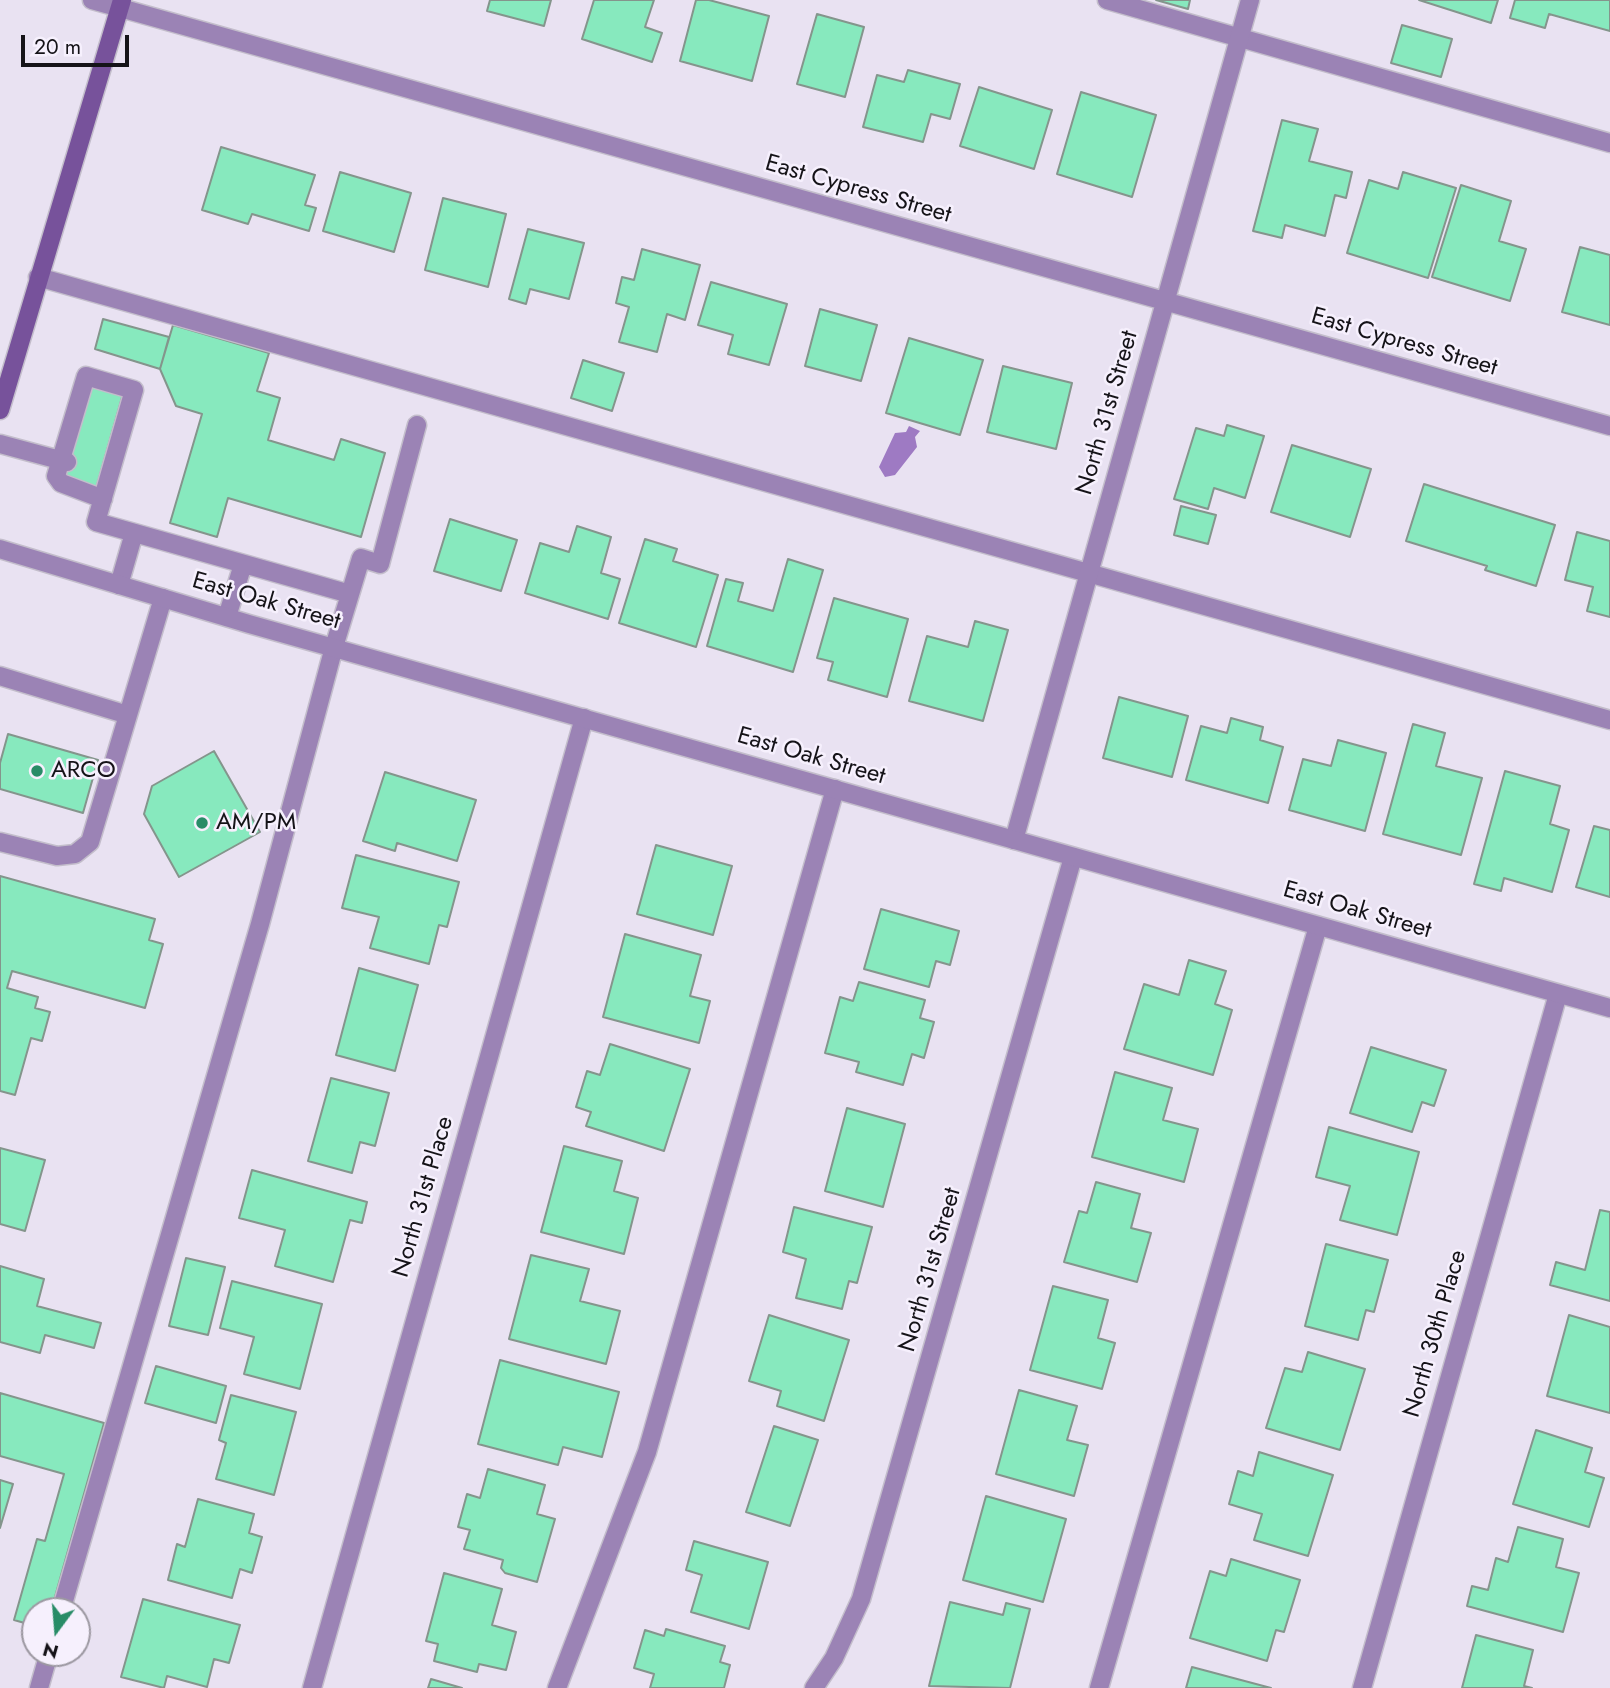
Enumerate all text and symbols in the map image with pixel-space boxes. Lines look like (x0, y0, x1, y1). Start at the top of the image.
scale bar (24, 21, 133, 65)
text: 20 m (34, 32, 81, 62)
street label: East Cypress Street (762, 150, 954, 230)
street label: East Cypress Street (1308, 303, 1500, 383)
street label: North 31st Street (1071, 328, 1145, 498)
street label: East Oak Street (189, 567, 343, 637)
street label: East Oak Street (734, 722, 888, 792)
place label: ARCO (51, 757, 116, 785)
marker: ARCO (29, 763, 45, 779)
place label: AM/PM (216, 809, 296, 837)
marker: AM/PM (194, 815, 210, 831)
street label: East Oak Street (1280, 876, 1434, 946)
street label: North 31st Place (387, 1113, 461, 1281)
street label: North 31st Street (894, 1185, 968, 1355)
street label: North 30th Place (1398, 1247, 1474, 1421)
north arrow (21, 1597, 91, 1667)
text: N (40, 1636, 62, 1666)

